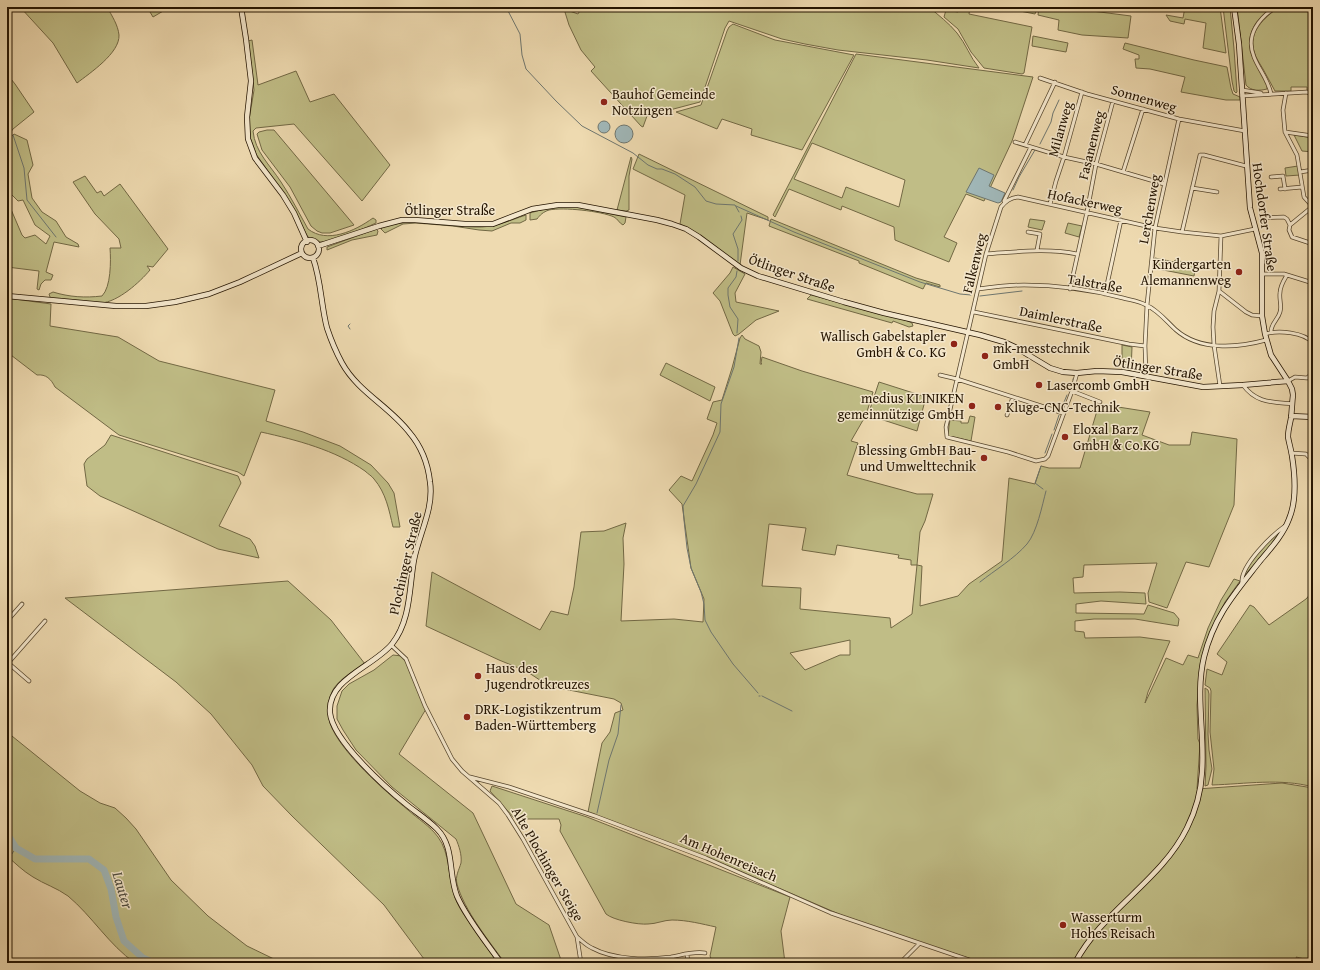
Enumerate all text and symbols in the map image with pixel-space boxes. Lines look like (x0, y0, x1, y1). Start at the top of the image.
street label: Sonnenweg (1109, 79, 1179, 117)
place label: Bauhof Gemeinde Notzingen (612, 84, 716, 120)
marker: Bauhof Gemeinde Notzingen (599, 97, 609, 107)
street label: Milanweg (1043, 99, 1077, 159)
street label: Fasanenweg (1073, 108, 1109, 182)
street label: Hochdorfer Straße (1247, 161, 1283, 273)
street label: Lerchenweg (1133, 173, 1165, 245)
street label: Hofackerweg (1046, 183, 1124, 219)
street label: Ötlinger Straße (405, 200, 496, 220)
street label: Falkenweg (957, 231, 991, 295)
street label: Ötlinger Straße (746, 249, 838, 297)
place label: Kindergarten Alemannenweg (1141, 254, 1231, 290)
marker: Kindergarten Alemannenweg (1234, 267, 1244, 277)
street label: Talstraße (1066, 268, 1124, 298)
street label: Daimlerstraße (1018, 300, 1105, 338)
place label: Wallisch Gabelstapler GmbH & Co. KG (820, 326, 946, 362)
place label: mk-messtechnik GmbH (993, 338, 1091, 374)
marker: Wallisch Gabelstapler GmbH & Co. KG (949, 339, 959, 349)
marker: mk-messtechnik GmbH (980, 351, 990, 361)
street label: Ötlinger Straße (1112, 351, 1205, 385)
place label: Lasercomb GmbH (1047, 375, 1149, 395)
marker: Lasercomb GmbH (1034, 380, 1044, 390)
place label: medius KLINIKEN gemeinnützige GmbH (837, 388, 964, 424)
place label: Kluge-CNC-Technik (1006, 397, 1121, 417)
marker: medius KLINIKEN gemeinnützige GmbH (967, 401, 977, 411)
marker: Kluge-CNC-Technik (993, 402, 1003, 412)
place label: Eloxal Barz GmbH & Co.KG (1073, 419, 1160, 455)
marker: Eloxal Barz GmbH & Co.KG (1060, 432, 1070, 442)
place label: Blessing GmbH Bau- und Umwelttechnik (858, 440, 977, 476)
marker: Blessing GmbH Bau- und Umwelttechnik (979, 453, 989, 463)
street label: Plochinger Straße (383, 509, 427, 617)
place label: Haus des Jugendrotkreuzes (484, 658, 590, 694)
marker: Haus des Jugendrotkreuzes (473, 671, 483, 681)
place label: DRK-Logistikzentrum Baden-Württemberg (475, 699, 602, 735)
marker: DRK-Logistikzentrum Baden-Württemberg (462, 712, 472, 722)
street label: Alte Plochinger Steige (507, 803, 589, 925)
street label: Am Hohenreisach (677, 828, 781, 887)
water label: Lauter (107, 868, 139, 912)
place label: Wasserturm Hohes Reisach (1071, 907, 1155, 943)
marker: Wasserturm Hohes Reisach (1058, 920, 1068, 930)

